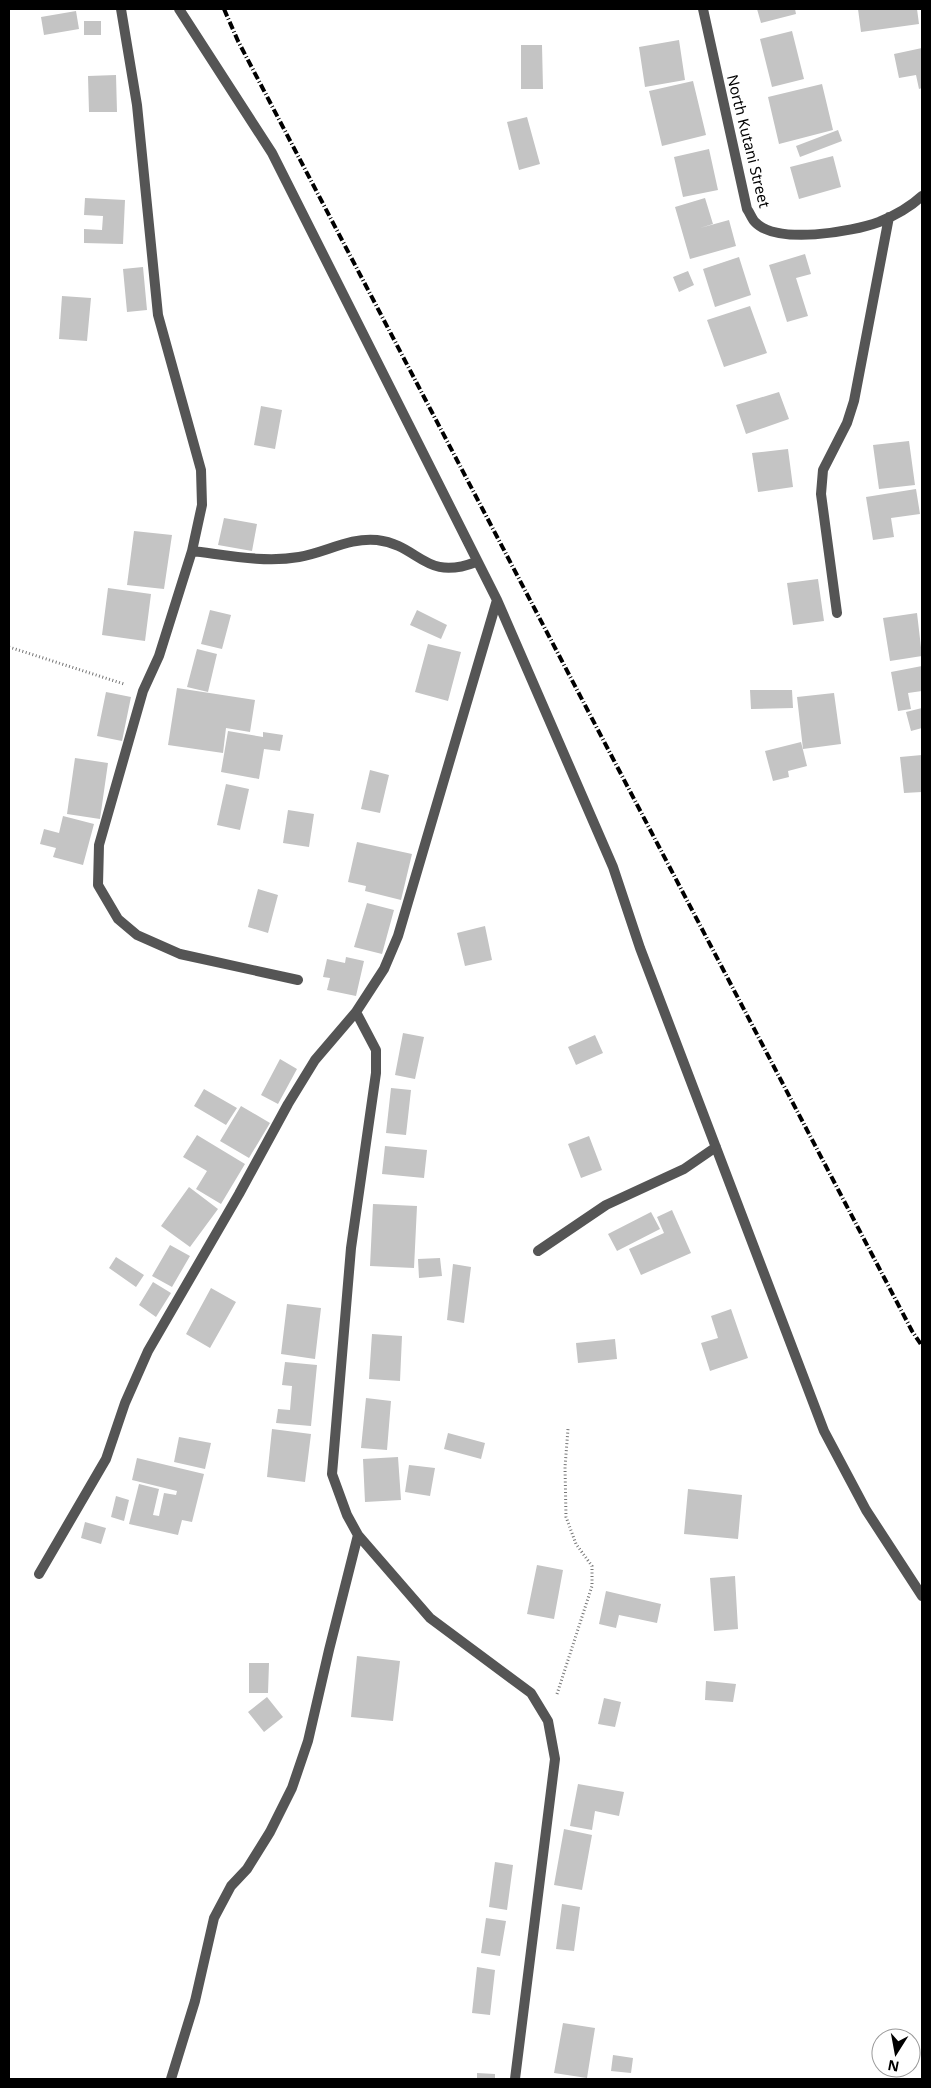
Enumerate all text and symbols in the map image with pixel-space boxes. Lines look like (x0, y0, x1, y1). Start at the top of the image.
street label: North Kutani Street (723, 72, 775, 210)
north arrow (871, 2028, 921, 2078)
text: N (886, 2056, 901, 2077)

